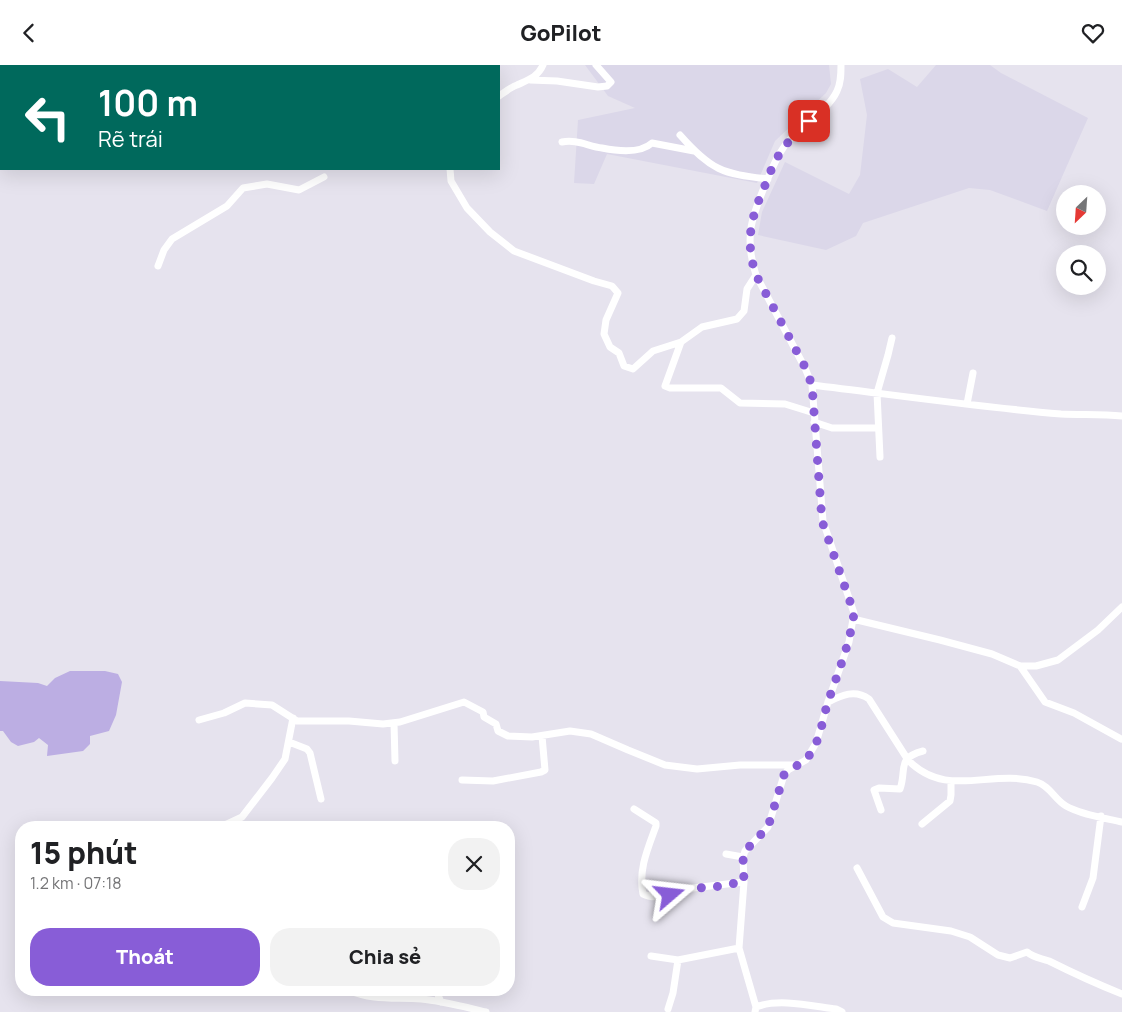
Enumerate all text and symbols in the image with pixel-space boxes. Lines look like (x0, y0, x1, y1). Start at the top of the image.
text: GoPilot (521, 18, 601, 48)
icon: back (15, 19, 43, 47)
icon: heart (1079, 19, 1107, 47)
text: 100 m (98, 79, 198, 127)
icon: left (15, 85, 80, 150)
pin (788, 100, 830, 142)
icon: arrive (795, 107, 823, 135)
text: Rẽ trái (98, 124, 163, 154)
north arrow (1056, 185, 1106, 235)
map controls (1056, 185, 1106, 295)
button: search (1056, 245, 1106, 295)
text: 15 phút (30, 832, 138, 873)
button: close (448, 838, 500, 890)
position arrow (643, 868, 695, 920)
text: 1.2 km · 07:18 (30, 872, 122, 894)
button: Thoát (30, 928, 260, 986)
button: Chia sẻ (270, 928, 500, 986)

